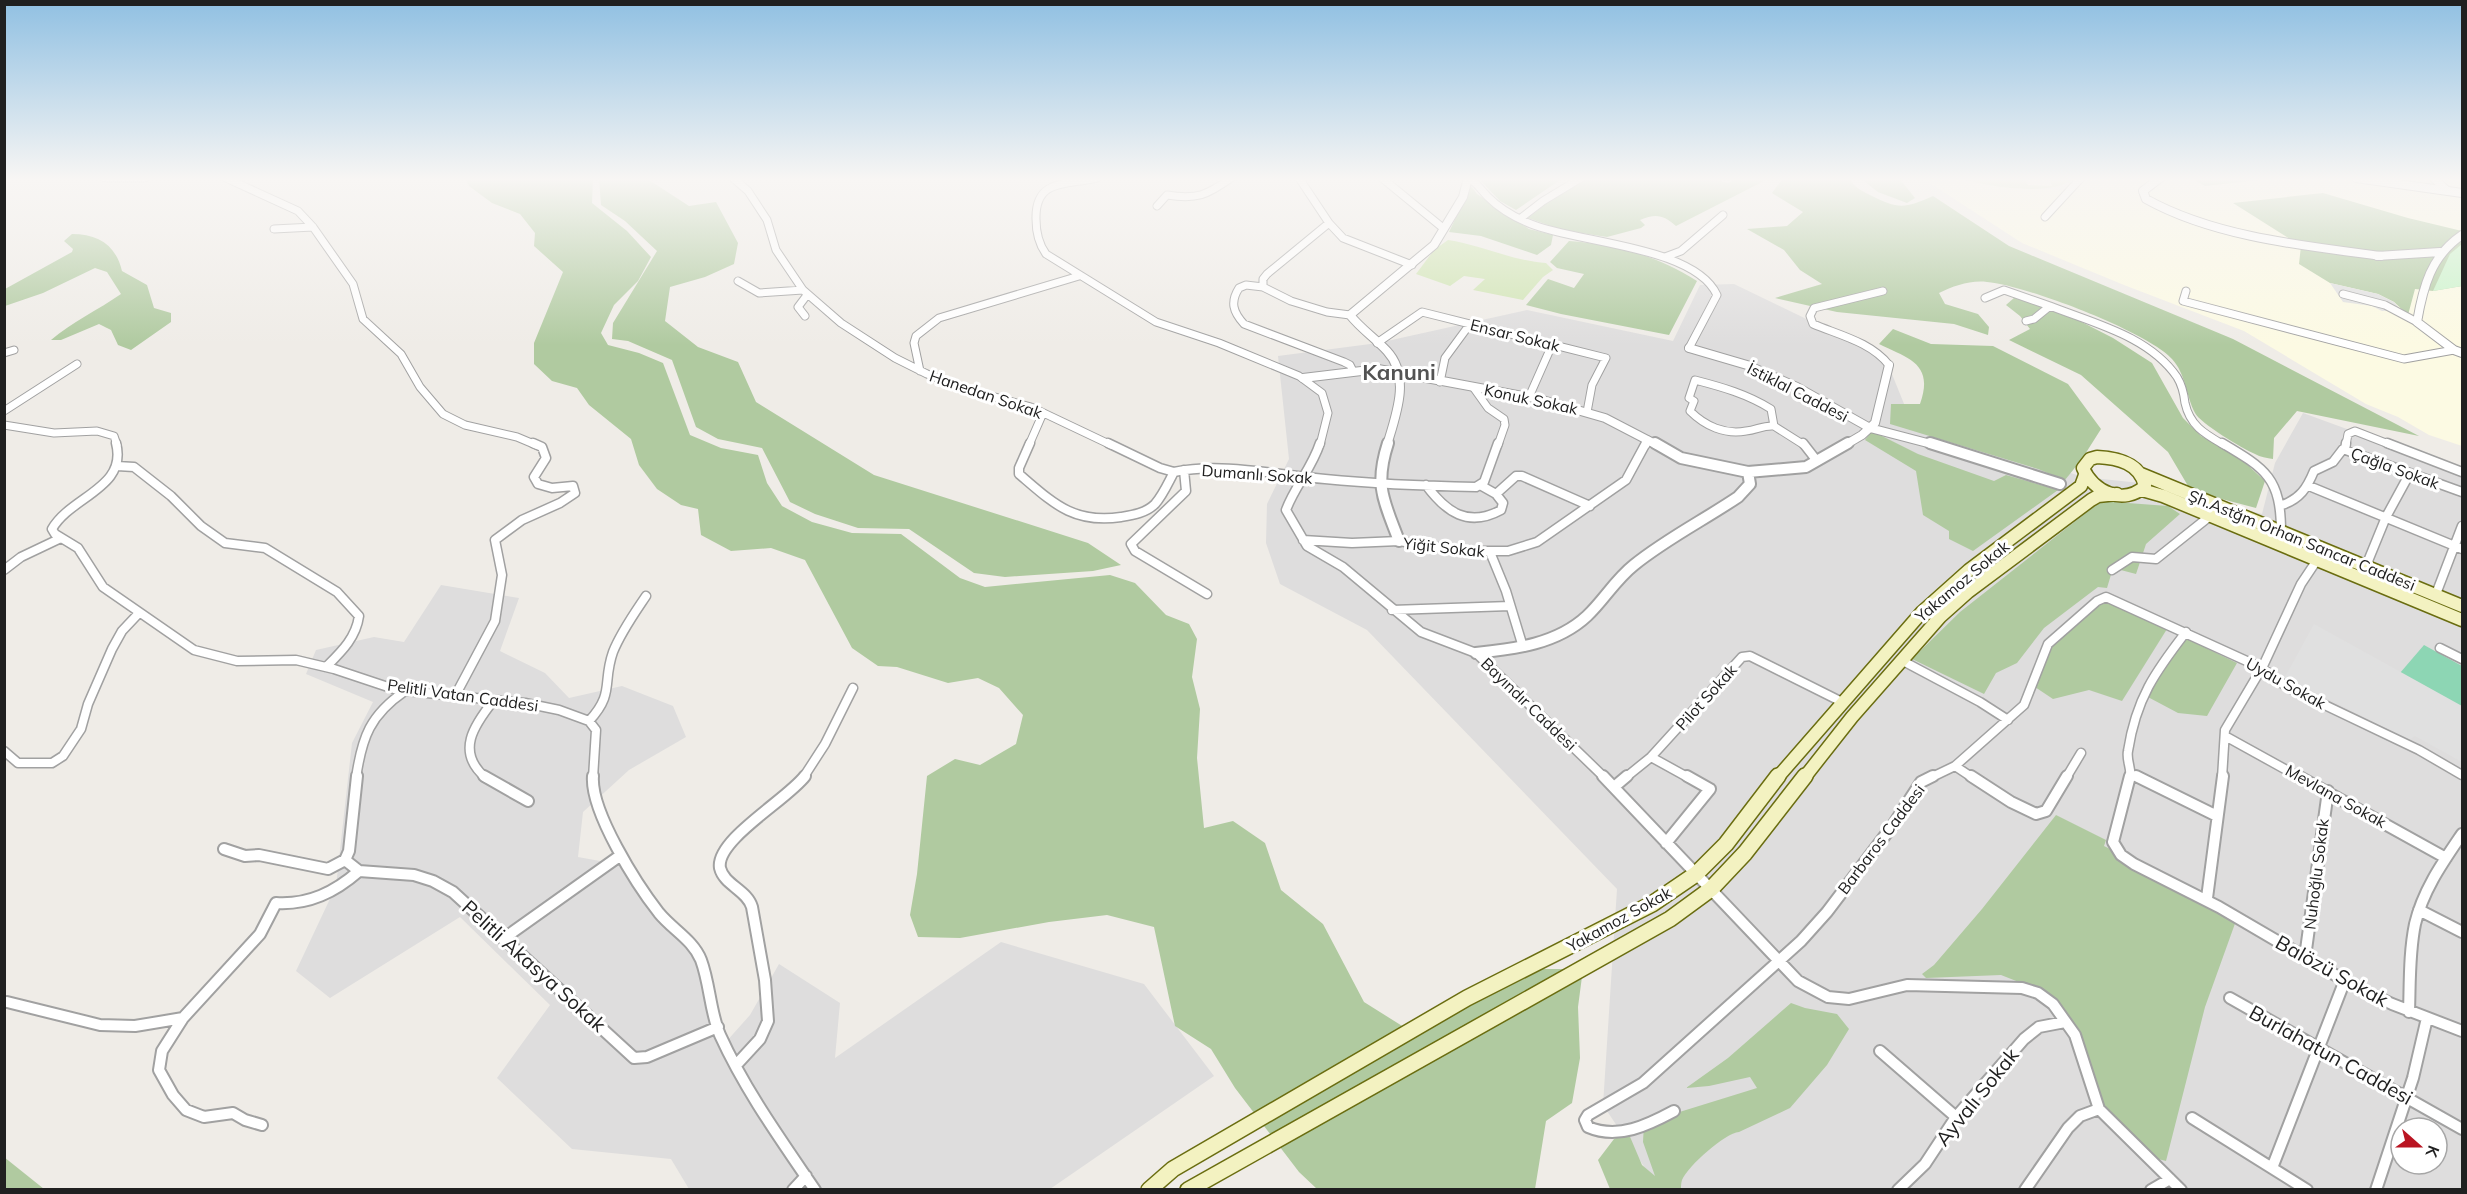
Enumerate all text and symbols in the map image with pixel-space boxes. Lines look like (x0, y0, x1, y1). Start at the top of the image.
street label: Ensar Sokak (1468, 314, 1562, 356)
district label: Kanuni (1362, 358, 1436, 386)
street label: İstiklal Caddesi (1744, 358, 1852, 426)
street label: Hanedan Sokak (927, 365, 1046, 423)
street label: Konuk Sokak (1482, 379, 1580, 419)
street label: Çağla Sokak (2348, 443, 2443, 493)
street label: Dumanlı Sokak (1201, 460, 1314, 488)
street label: Şh.Astğm Orhan Sancar Caddesi (2185, 485, 2419, 595)
street label: Yiğit Sokak (1401, 533, 1487, 561)
street label: Yakamoz Sokak (1910, 535, 2014, 627)
street label: Bayındır Caddesi (1477, 653, 1581, 755)
street label: Uydu Sokak (2243, 653, 2330, 713)
street label: Pilot Sokak (1671, 659, 1741, 734)
street label: Pelitli Vatan Caddesi (386, 674, 540, 716)
street label: Mevlana Sokak (2282, 760, 2391, 832)
street label: Barbaros Caddesi (1833, 780, 1929, 898)
street label: Nuhoğlu Sokak (2299, 817, 2333, 931)
street label: Yakamoz Sokak (1562, 882, 1675, 956)
street label: Pelitli Akasya Sokak (457, 894, 612, 1037)
street label: Balözü Sokak (2271, 929, 2394, 1012)
street label: Burlahatun Caddesi (2245, 999, 2417, 1110)
street label: Ayvalı Sokak (1930, 1042, 2024, 1151)
north arrow (2389, 1116, 2449, 1176)
text: K (2421, 1143, 2444, 1161)

